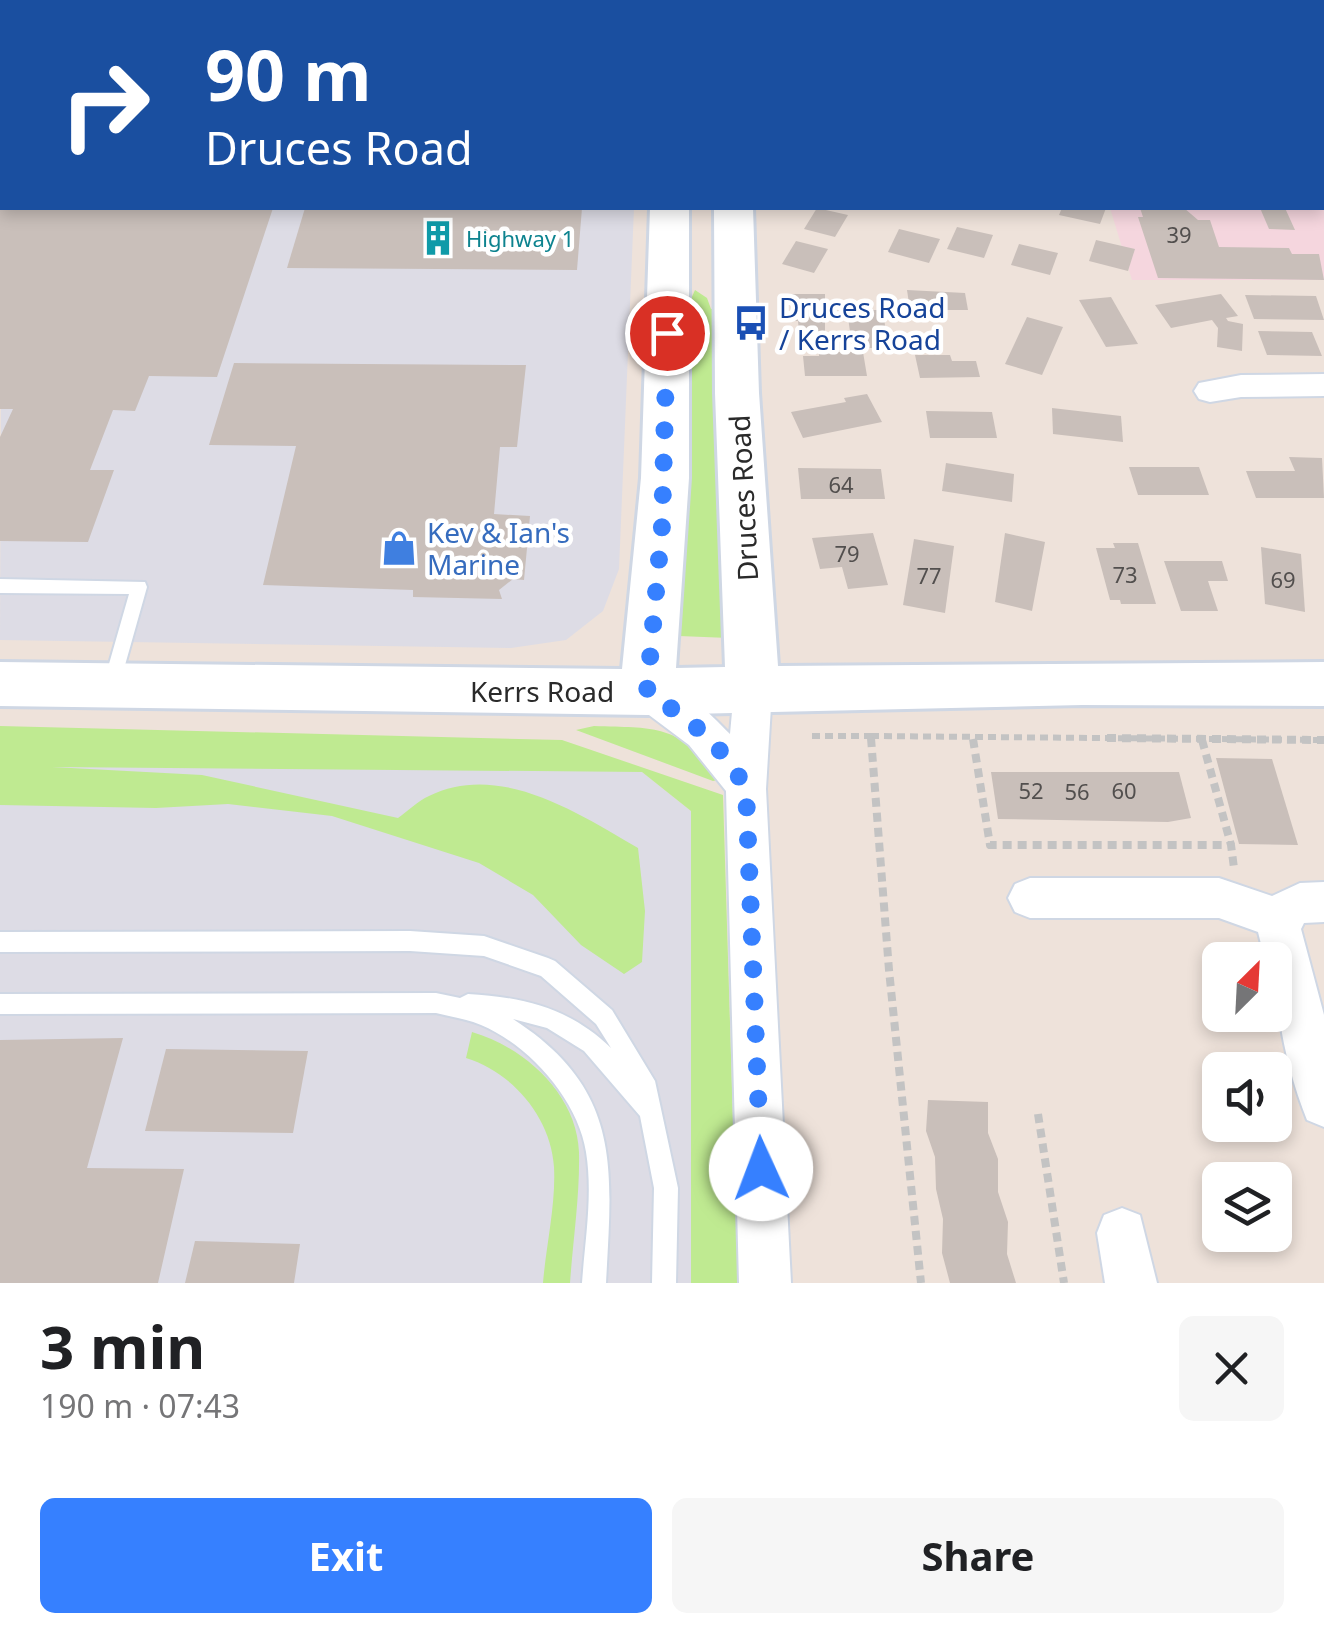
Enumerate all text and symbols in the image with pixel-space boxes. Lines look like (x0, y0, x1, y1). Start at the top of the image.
text: 90 m (205, 26, 372, 122)
icon: right (40, 40, 170, 170)
text: Druces Road (205, 117, 473, 178)
building icon: Highway 1 (419, 219, 457, 257)
house number: 39 (1166, 219, 1192, 249)
place label: Highway 1 (466, 223, 574, 253)
place label: Druces Road / Kerrs Road (779, 288, 946, 358)
pin (625, 291, 710, 376)
bus stop icon: Druces Road / Kerrs Road (732, 304, 770, 342)
icon: arrive (640, 306, 695, 361)
street label: Druces Road (720, 414, 766, 582)
house number: 64 (828, 469, 854, 499)
place label: Kev & Ian's Marine (427, 513, 570, 583)
shop icon: Kev & Ian's Marine (380, 529, 418, 567)
house number: 79 (834, 538, 860, 568)
house number: 73 (1112, 559, 1138, 589)
house number: 77 (916, 560, 942, 590)
house number: 69 (1270, 564, 1296, 594)
street label: Kerrs Road (470, 672, 614, 710)
house number: 52 (1018, 775, 1044, 805)
house number: 60 (1111, 775, 1137, 805)
house number: 56 (1064, 776, 1090, 806)
north arrow (1202, 942, 1292, 1032)
map controls (1202, 942, 1292, 1252)
button: sound (1202, 1052, 1292, 1142)
position arrow (709, 1117, 813, 1221)
button: layers (1202, 1162, 1292, 1252)
text: 3 min (40, 1305, 205, 1387)
button: close (1179, 1316, 1284, 1421)
text: 190 m · 07:43 (40, 1384, 240, 1427)
button: Exit (40, 1498, 652, 1613)
button: Share (672, 1498, 1284, 1613)

